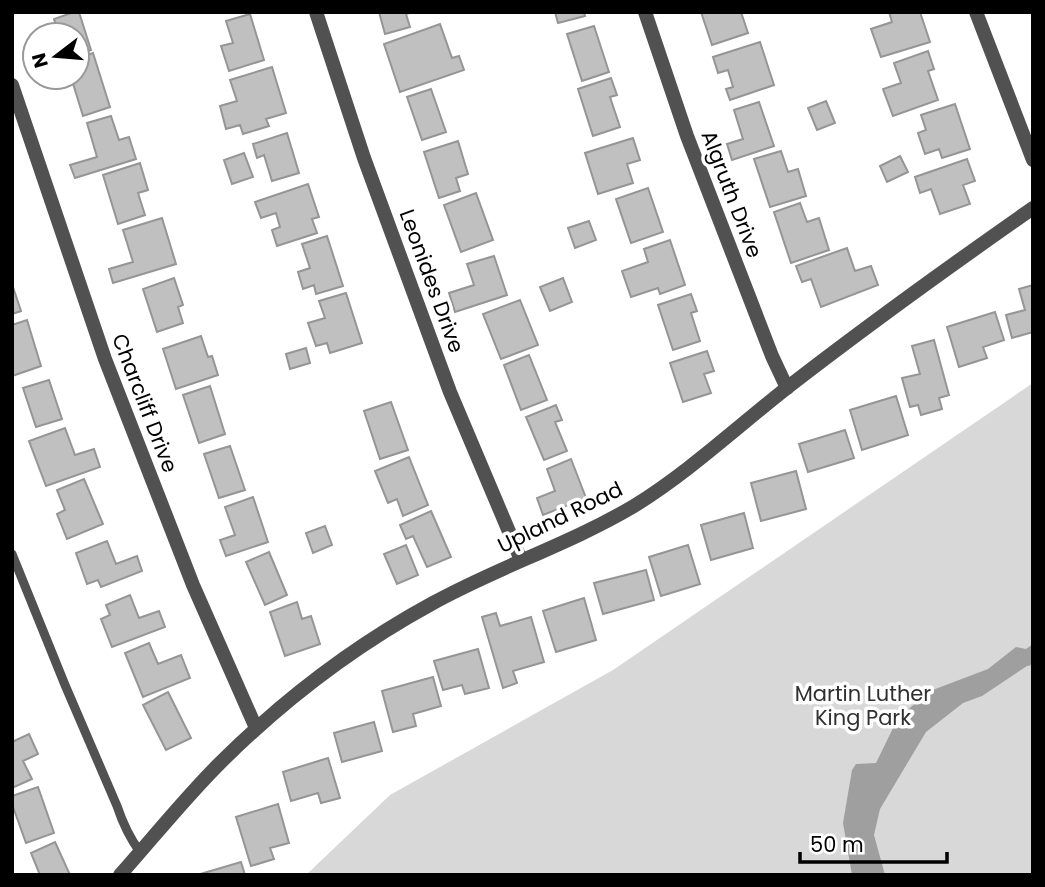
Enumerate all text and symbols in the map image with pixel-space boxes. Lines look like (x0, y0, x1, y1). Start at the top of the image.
north arrow (21, 21, 91, 91)
text: N (25, 50, 55, 71)
street label: Algruth Drive (694, 126, 770, 262)
street label: Leonides Drive (393, 205, 471, 357)
street label: Charcliff Drive (105, 329, 185, 477)
street label: Upland Road (493, 474, 627, 560)
park label: Martin Luther King Park (795, 679, 931, 732)
scale bar (800, 820, 947, 864)
text: 50 m (810, 830, 864, 859)

